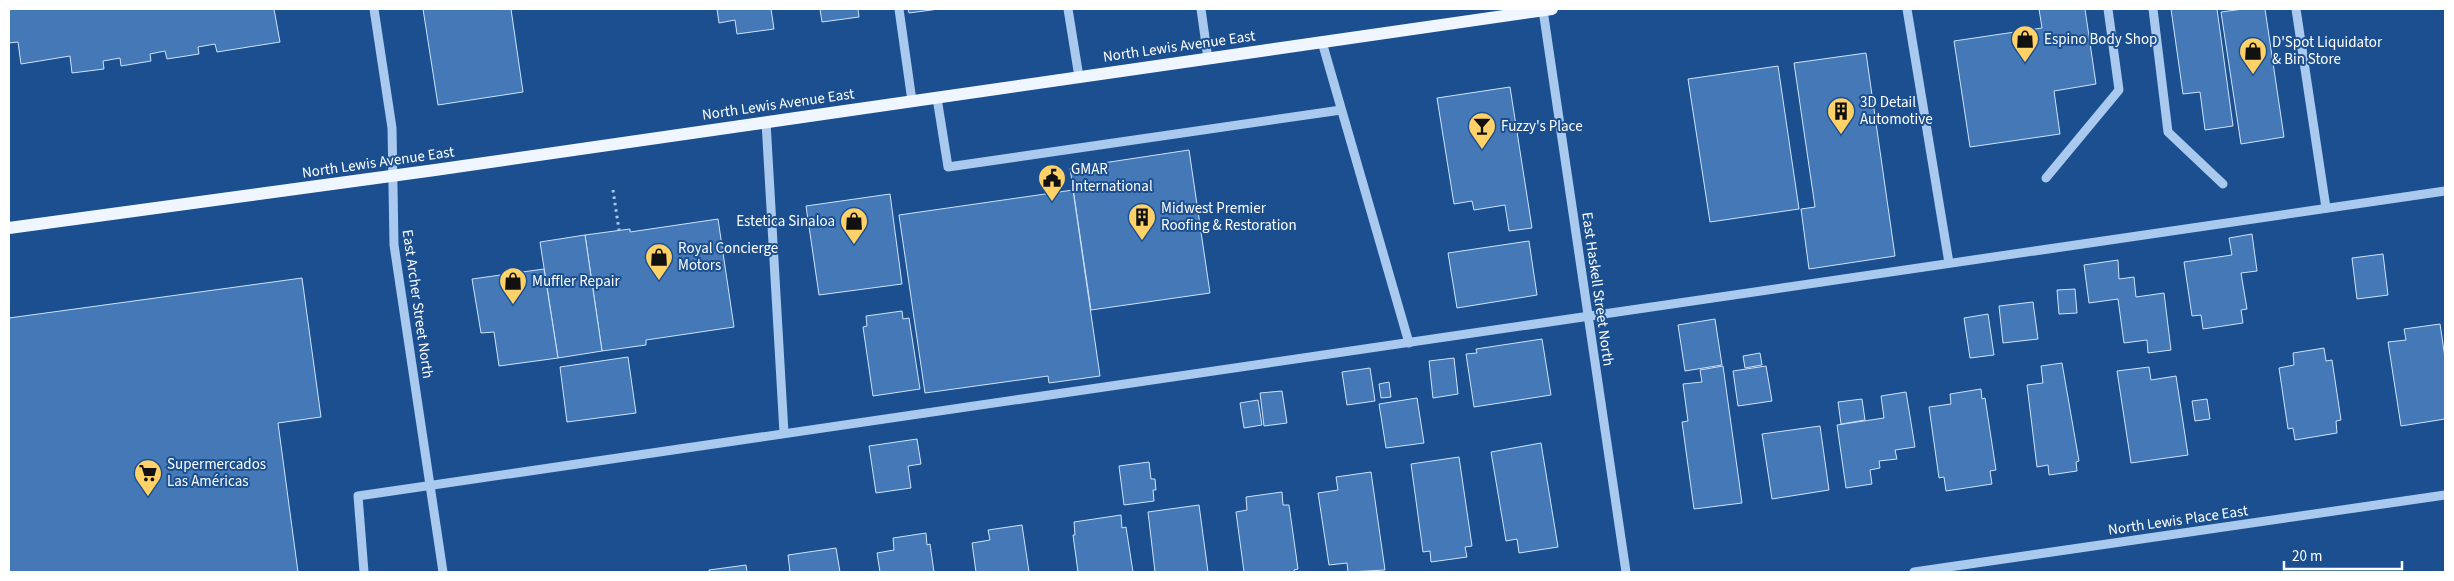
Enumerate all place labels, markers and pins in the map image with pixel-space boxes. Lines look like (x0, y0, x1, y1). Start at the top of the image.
shop icon: Espino Body Shop (2010, 24, 2040, 63)
place label: Espino Body Shop (2044, 29, 2157, 50)
place label: D'Spot Liquidator & Bin Store (2272, 32, 2383, 70)
shop icon: D'Spot Liquidator & Bin Store (2238, 36, 2268, 75)
place label: 3D Detail Automotive (1860, 92, 1933, 130)
building icon: 3D Detail Automotive (1826, 96, 1856, 135)
bar icon: Fuzzy's Place (1467, 111, 1497, 150)
place label: Fuzzy's Place (1501, 116, 1583, 137)
place label: GMAR International (1071, 159, 1153, 197)
public building icon: GMAR International (1037, 163, 1067, 202)
place label: Midwest Premier Roofing & Restoration (1161, 198, 1297, 236)
building icon: Midwest Premier Roofing & Restoration (1127, 202, 1157, 241)
shop icon: Estetica Sinaloa (839, 206, 869, 245)
place label: Estetica Sinaloa (736, 211, 835, 232)
place label: Royal Concierge Motors (678, 238, 778, 276)
shop icon: Royal Concierge Motors (644, 242, 674, 281)
shop icon: Muffler Repair (498, 266, 528, 305)
place label: Muffler Repair (532, 271, 620, 292)
place label: Supermercados Las Américas (167, 454, 266, 492)
supermarket icon: Supermercados Las Américas (133, 458, 163, 497)

